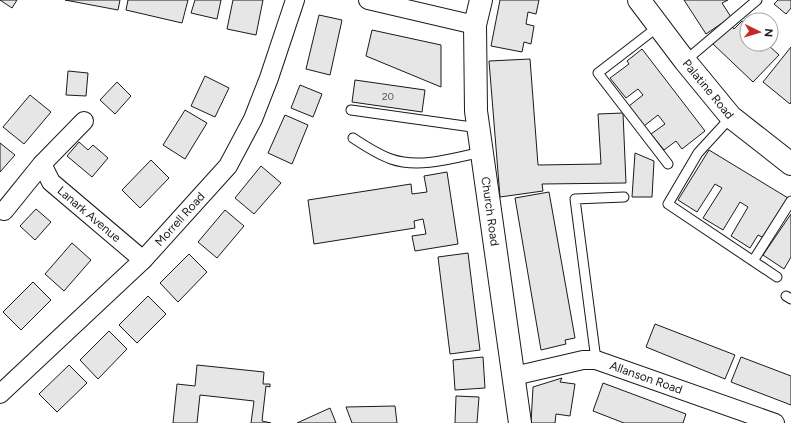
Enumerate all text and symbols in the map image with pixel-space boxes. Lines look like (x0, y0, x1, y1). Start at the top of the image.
north arrow (739, 12, 779, 52)
text: N (762, 28, 775, 38)
street label: Palatine Road (680, 57, 737, 122)
house number: 20 (382, 90, 394, 103)
street label: Church Road (478, 176, 502, 247)
street label: Lanark Avenue (55, 183, 124, 245)
street label: Morrell Road (152, 189, 208, 249)
street label: Allanson Road (608, 358, 684, 397)

